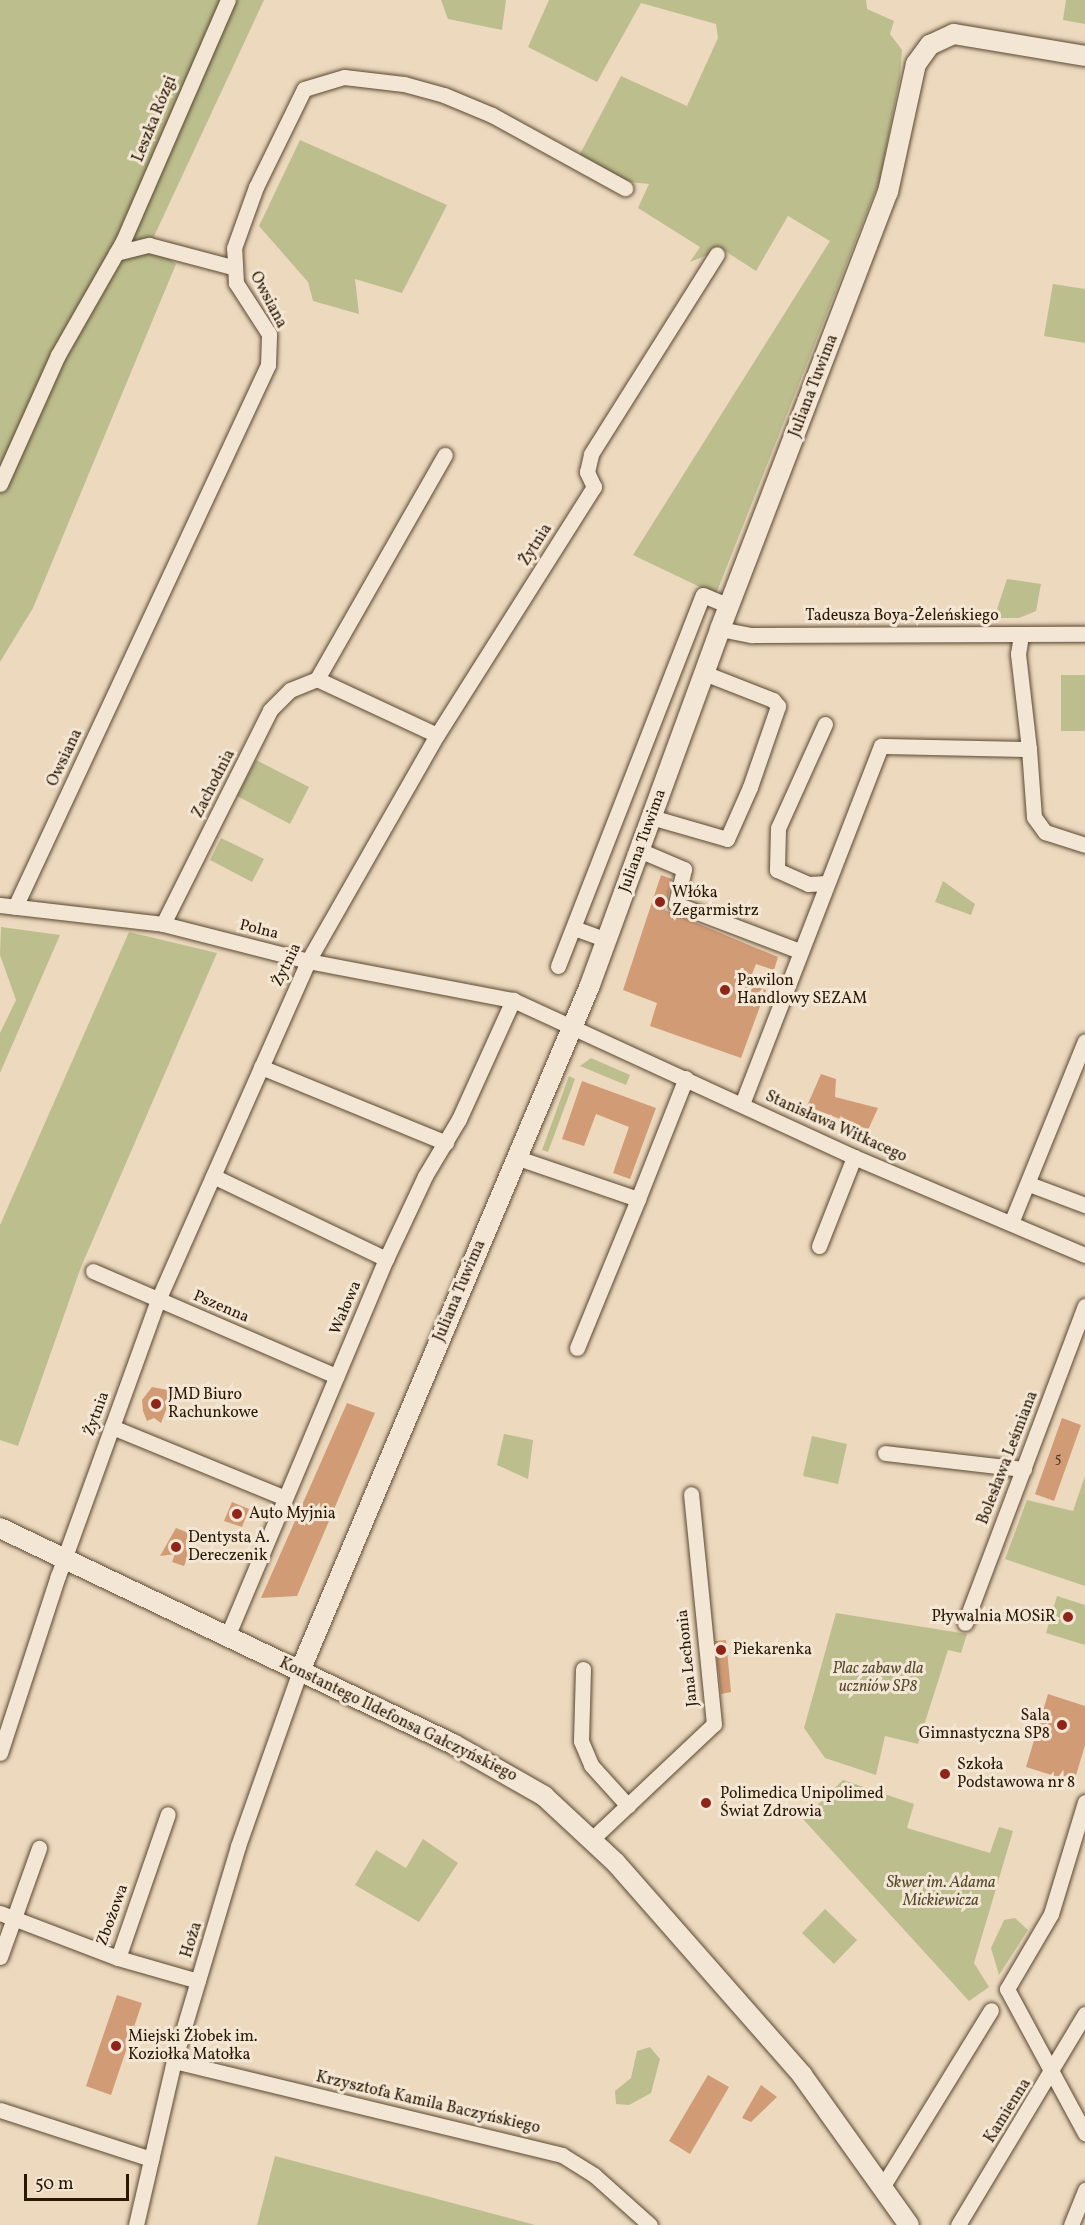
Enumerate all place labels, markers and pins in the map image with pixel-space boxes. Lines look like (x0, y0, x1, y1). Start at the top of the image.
place label: Włóka Zegarmistrz (672, 883, 759, 921)
marker: Włóka Zegarmistrz (653, 895, 667, 909)
place label: Pawilon Handlowy SEZAM (737, 971, 868, 1009)
marker: Pawilon Handlowy SEZAM (718, 983, 732, 997)
place label: JMD Biuro Rachunkowe (168, 1385, 258, 1423)
marker: JMD Biuro Rachunkowe (149, 1397, 163, 1411)
place label: Auto Myjnia (249, 1504, 336, 1524)
marker: Auto Myjnia (230, 1507, 244, 1521)
place label: Dentysta A. Dereczenik (188, 1528, 270, 1566)
marker: Dentysta A. Dereczenik (169, 1540, 183, 1554)
place label: Pływalnia MOSiR (931, 1607, 1056, 1627)
marker: Pływalnia MOSiR (1061, 1610, 1075, 1624)
place label: Piekarenka (733, 1640, 812, 1660)
marker: Piekarenka (714, 1643, 728, 1657)
place label: Sala Gimnastyczna SP8 (919, 1706, 1050, 1744)
marker: Sala Gimnastyczna SP8 (1055, 1718, 1069, 1732)
place label: Szkoła Podstawowa nr 8 (957, 1755, 1075, 1793)
marker: Szkoła Podstawowa nr 8 (938, 1767, 952, 1781)
place label: Polimedica Unipolimed Świat Zdrowia (720, 1784, 884, 1822)
marker: Polimedica Unipolimed Świat Zdrowia (697, 1794, 715, 1812)
place label: Miejski Żłobek im. Koziołka Matołka (128, 2027, 258, 2065)
marker: Miejski Żłobek im. Koziołka Matołka (109, 2039, 123, 2053)

